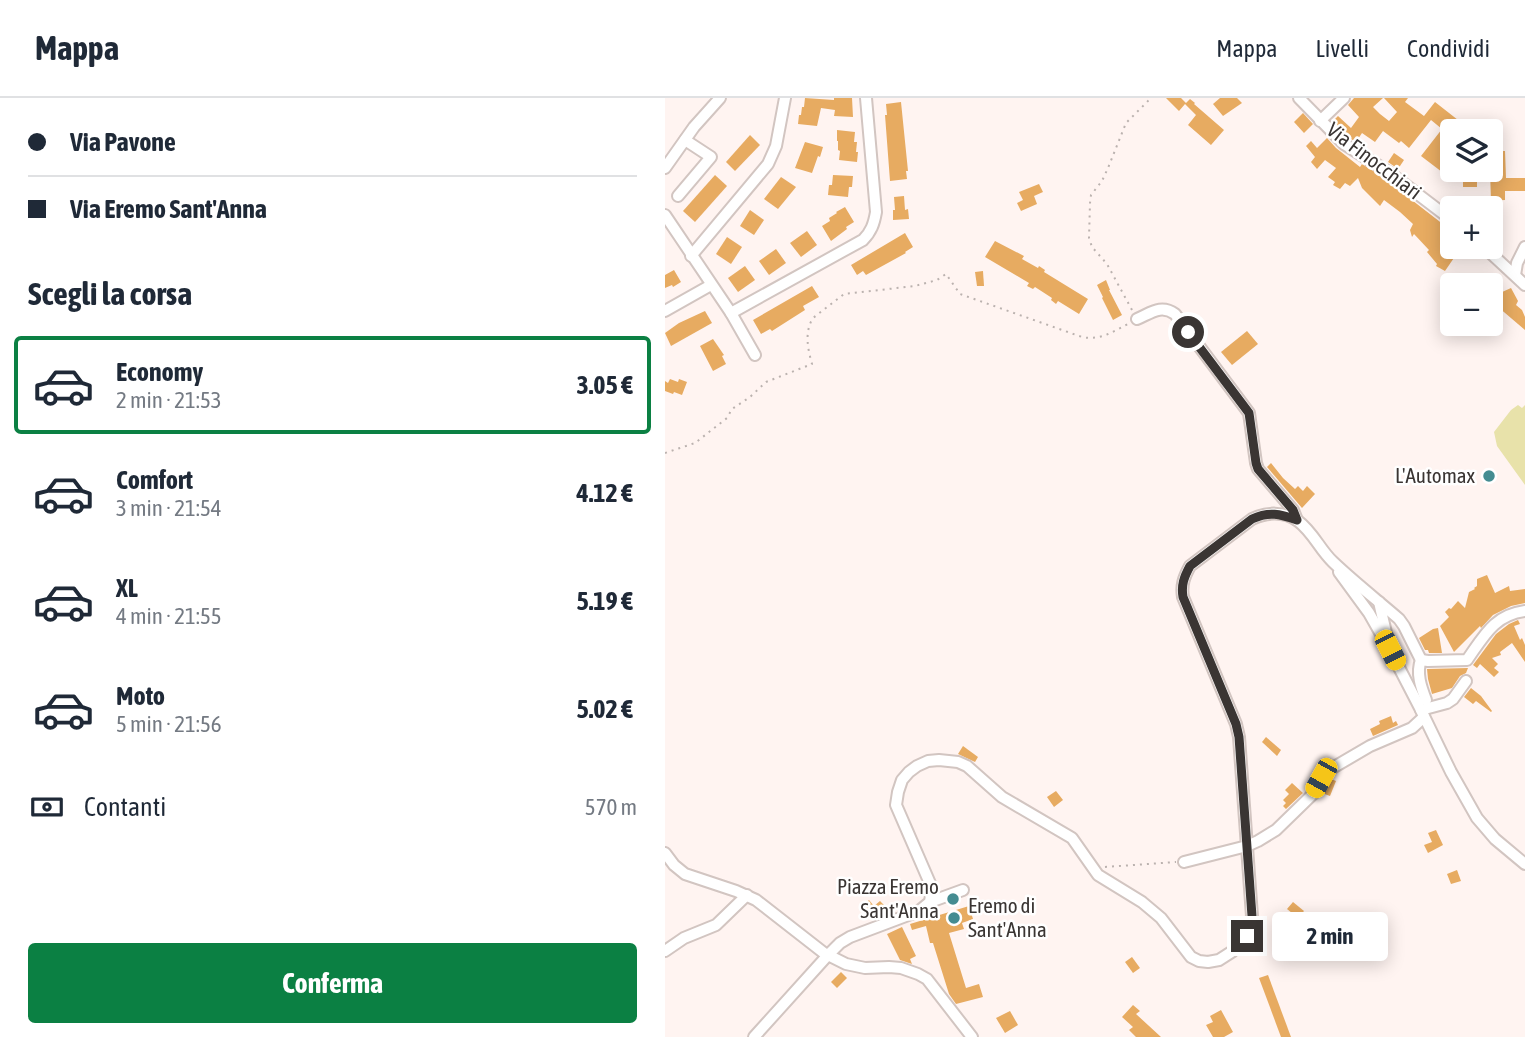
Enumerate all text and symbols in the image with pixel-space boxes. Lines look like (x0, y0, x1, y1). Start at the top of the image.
text: Mappa (35, 29, 119, 67)
text: Mappa (1216, 35, 1277, 62)
text: Livelli (1315, 35, 1369, 62)
text: Condividi (1407, 35, 1490, 62)
street label: Via Finocchiari (1322, 117, 1427, 204)
map controls (1440, 119, 1503, 336)
button: layers (1440, 119, 1503, 182)
text: Via Pavone (70, 127, 176, 157)
text: Via Eremo Sant'Anna (70, 194, 267, 224)
button: + (1440, 196, 1503, 259)
button: − (1440, 273, 1503, 336)
text: Scegli la corsa (28, 275, 192, 312)
route start (1172, 316, 1204, 348)
icon: car (32, 354, 95, 417)
text: Economy (116, 357, 203, 387)
text: 3.05 € (576, 370, 633, 400)
text: 2 min · 21:53 (116, 387, 222, 413)
icon: car (32, 462, 95, 525)
place label: L'Automax (1395, 463, 1476, 487)
text: Comfort (116, 465, 193, 495)
marker: L'Automax (1481, 468, 1497, 484)
text: 4.12 € (576, 478, 633, 508)
text: 3 min · 21:54 (116, 495, 222, 521)
icon: car (32, 570, 95, 633)
text: XL (116, 573, 138, 603)
text: 5.19 € (576, 586, 633, 616)
text: 4 min · 21:55 (116, 603, 222, 629)
car (1372, 627, 1409, 673)
icon: car (32, 678, 95, 741)
text: Moto (116, 681, 165, 711)
text: 5.02 € (576, 694, 633, 724)
text: 5 min · 21:56 (116, 711, 222, 737)
car (1302, 755, 1341, 801)
icon: cash (28, 788, 66, 826)
text: Contanti (84, 792, 166, 822)
text: 570 m (585, 794, 637, 820)
place label: Piazza Eremo Sant'Anna (837, 874, 939, 922)
marker: Piazza Eremo Sant'Anna (945, 891, 961, 907)
place label: Eremo di Sant'Anna (968, 893, 1047, 941)
marker: Eremo di Sant'Anna (946, 910, 962, 926)
callout: 2 min (1271, 912, 1387, 960)
route end (1231, 920, 1263, 952)
text: 2 min (1307, 923, 1353, 949)
button: Conferma (28, 943, 637, 1023)

